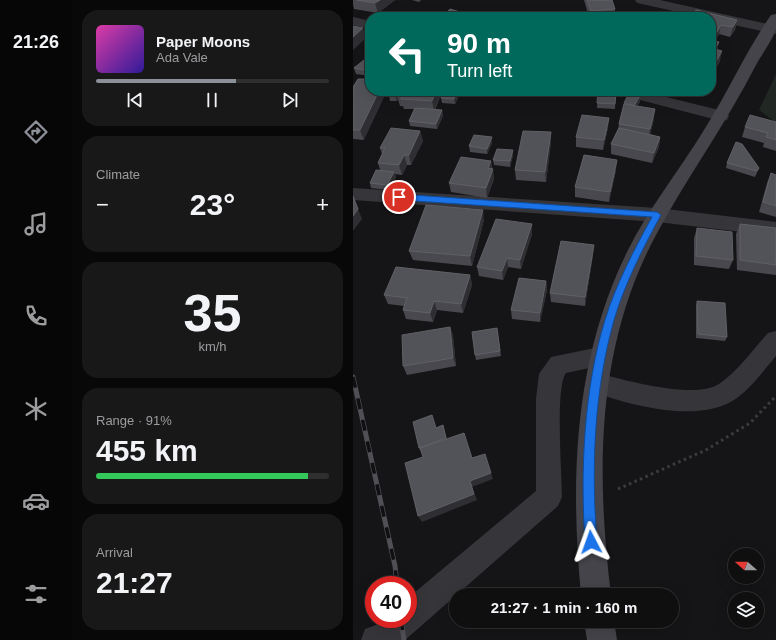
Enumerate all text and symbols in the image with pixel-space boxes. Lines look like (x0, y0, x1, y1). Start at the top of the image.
icon: left (381, 28, 433, 80)
text: 90 m (447, 28, 511, 59)
text: 21:26 (13, 32, 59, 52)
text: Paper Moons (156, 33, 250, 50)
text: Ada Vale (156, 50, 208, 65)
text: Turn left (447, 61, 512, 81)
icon: previous (124, 89, 146, 111)
icon: pause (201, 89, 223, 111)
icon: next (279, 89, 301, 111)
icon: directions (22, 118, 50, 146)
text: Climate (96, 167, 140, 182)
pin (382, 180, 416, 214)
icon: arrive (388, 186, 410, 208)
text: 23° (190, 188, 235, 221)
text: − (96, 192, 109, 217)
text: + (316, 192, 329, 217)
icon: music (22, 210, 50, 238)
text: 35 (184, 284, 241, 342)
icon: phone (22, 302, 50, 330)
text: km/h (198, 339, 227, 354)
icon: climate (22, 395, 50, 423)
text: Range · 91% (96, 413, 172, 428)
text: 455 km (96, 434, 198, 467)
icon: car (22, 487, 50, 515)
position arrow (570, 521, 612, 563)
text: Arrival (96, 545, 133, 560)
north arrow (728, 548, 764, 584)
map controls (728, 548, 764, 628)
text: 21:27 (96, 566, 173, 599)
speed limit sign: 40 (365, 576, 417, 628)
icon: filters (22, 580, 50, 608)
button: layers (728, 592, 764, 628)
text: 21:27 · 1 min · 160 m (491, 599, 637, 616)

